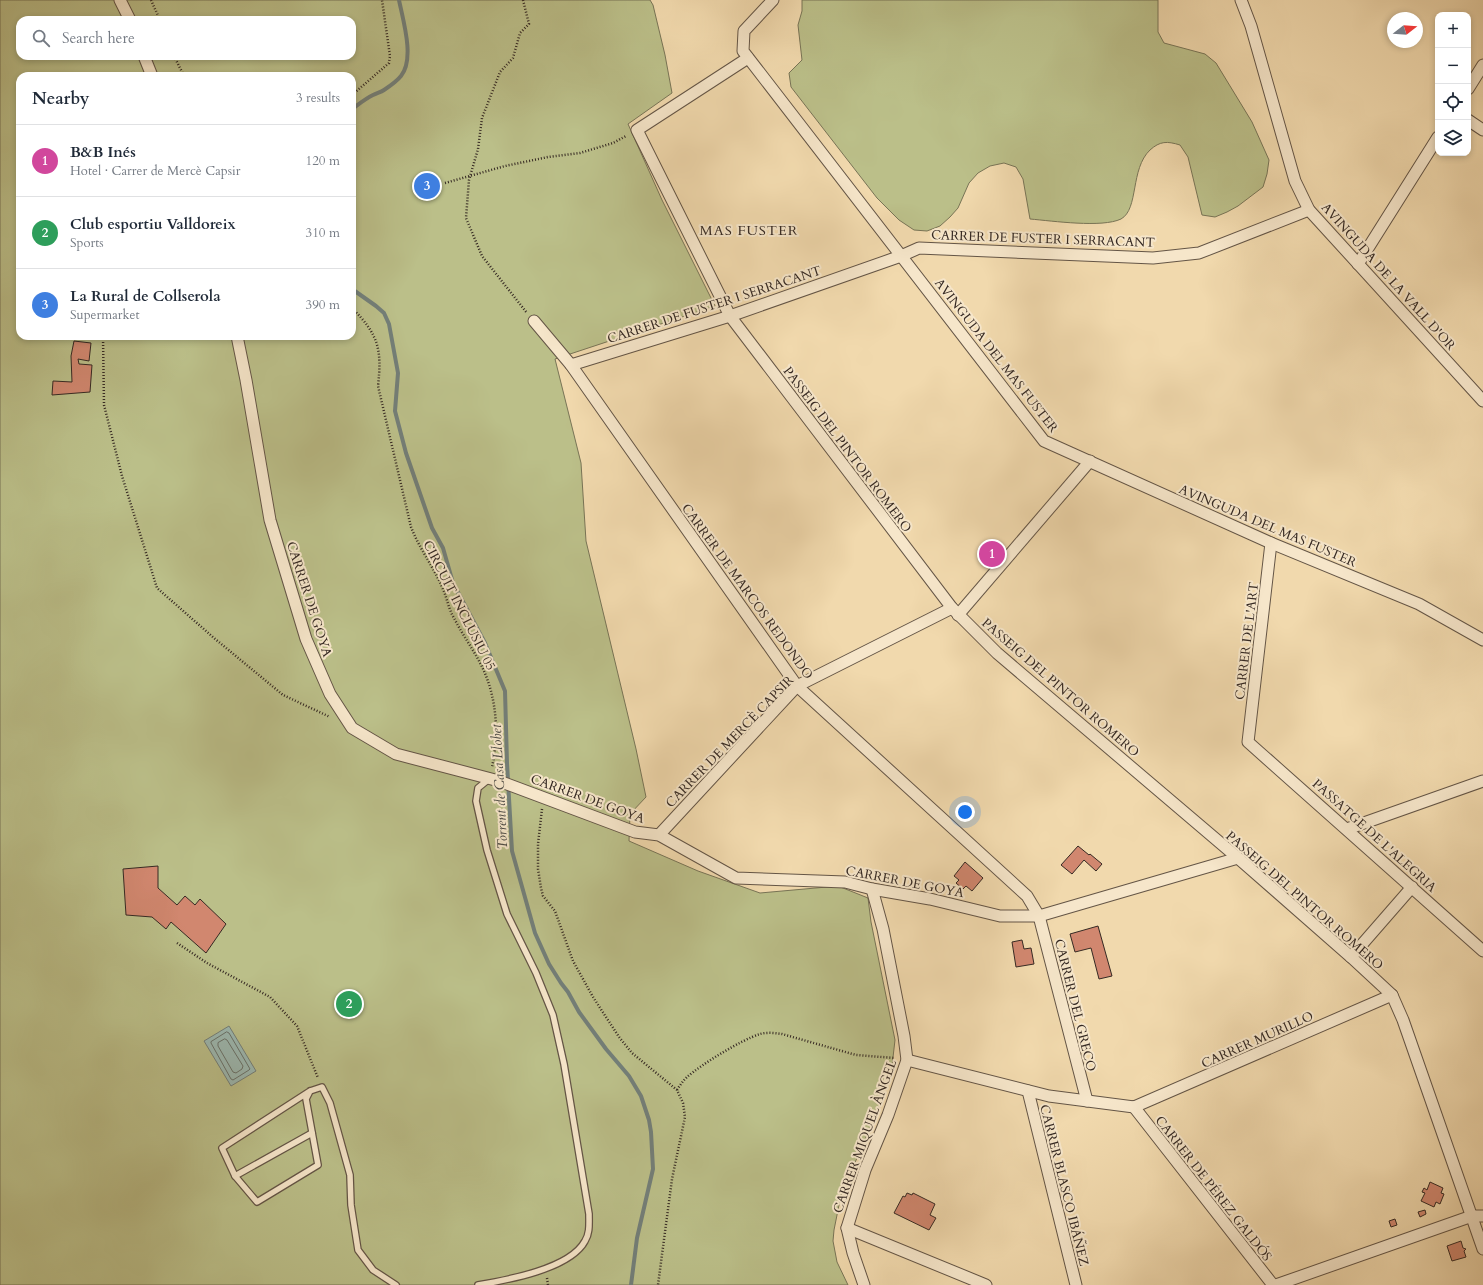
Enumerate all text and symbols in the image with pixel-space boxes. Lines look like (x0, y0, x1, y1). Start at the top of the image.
north arrow (1387, 12, 1423, 48)
map controls (1435, 12, 1471, 156)
button: + (1435, 12, 1471, 48)
search box (16, 16, 356, 60)
icon: search (30, 27, 52, 49)
text: Search here (62, 28, 135, 48)
button: − (1435, 48, 1471, 84)
button: locate (1435, 84, 1471, 120)
text: Nearby (32, 87, 89, 110)
text: 3 results (296, 89, 340, 107)
button: layers (1435, 120, 1471, 156)
text: B&B Inés (70, 142, 136, 162)
text: 1 (42, 152, 48, 170)
text: 120 m (306, 152, 340, 170)
text: Hotel · Carrer de Mercè Capsir (70, 162, 240, 180)
pin: 3 (414, 171, 440, 201)
street label: AVINGUDA DE LA VALL D'OR (1317, 199, 1460, 354)
text: Club esportiu Valldoreix (70, 214, 236, 234)
district label: MAS FUSTER (700, 221, 798, 240)
text: 2 (42, 224, 48, 242)
text: 310 m (306, 224, 340, 242)
street label: CARRER DE FUSTER I SERRACANT (931, 226, 1156, 252)
text: Sports (70, 234, 104, 252)
street label: CARRER DE FUSTER I SERRACANT (605, 262, 824, 348)
street label: AVINGUDA DEL MAS FUSTER (930, 275, 1062, 436)
text: La Rural de Collserola (70, 286, 221, 306)
text: 3 (42, 296, 48, 314)
text: 390 m (306, 296, 340, 314)
text: Supermarket (70, 306, 140, 324)
street label: PASSEIG DEL PINTOR ROMERO (779, 363, 916, 536)
street label: AVINGUDA DEL MAS FUSTER (1176, 480, 1359, 572)
street label: CARRER DE MARCOS REDONDO (677, 500, 817, 683)
street label: CIRCUIT INCLUSIU 05 (418, 537, 500, 674)
street label: CARRER DE GOYA (282, 539, 336, 660)
pin: 1 (979, 539, 1005, 569)
street label: CARRER DE L'ART (1231, 581, 1263, 701)
street label: PASSEIG DEL PINTOR ROMERO (978, 614, 1143, 761)
street label: CARRER DE MERCÈ CAPSIR (662, 672, 798, 812)
water label: Torrent de Casa Llobet (487, 723, 512, 850)
street label: CARRER DE GOYA (528, 770, 648, 828)
street label: PASSATGE DE L'ALEGRIA (1308, 775, 1441, 897)
your location (955, 802, 975, 822)
street label: PASSEIG DEL PINTOR ROMERO (1222, 827, 1387, 974)
street label: CARRER DE GOYA (844, 862, 966, 902)
street label: CARRER DEL GRECO (1050, 937, 1100, 1073)
pin: 2 (336, 989, 362, 1019)
street label: CARRER MURILLO (1198, 1007, 1316, 1073)
street label: CARRER MIQUEL ÀNGEL (829, 1057, 901, 1216)
street label: CARRER BLASCO IBÁÑEZ (1035, 1103, 1093, 1268)
street label: CARRER DE PÉREZ GALDÓS (1151, 1112, 1276, 1265)

